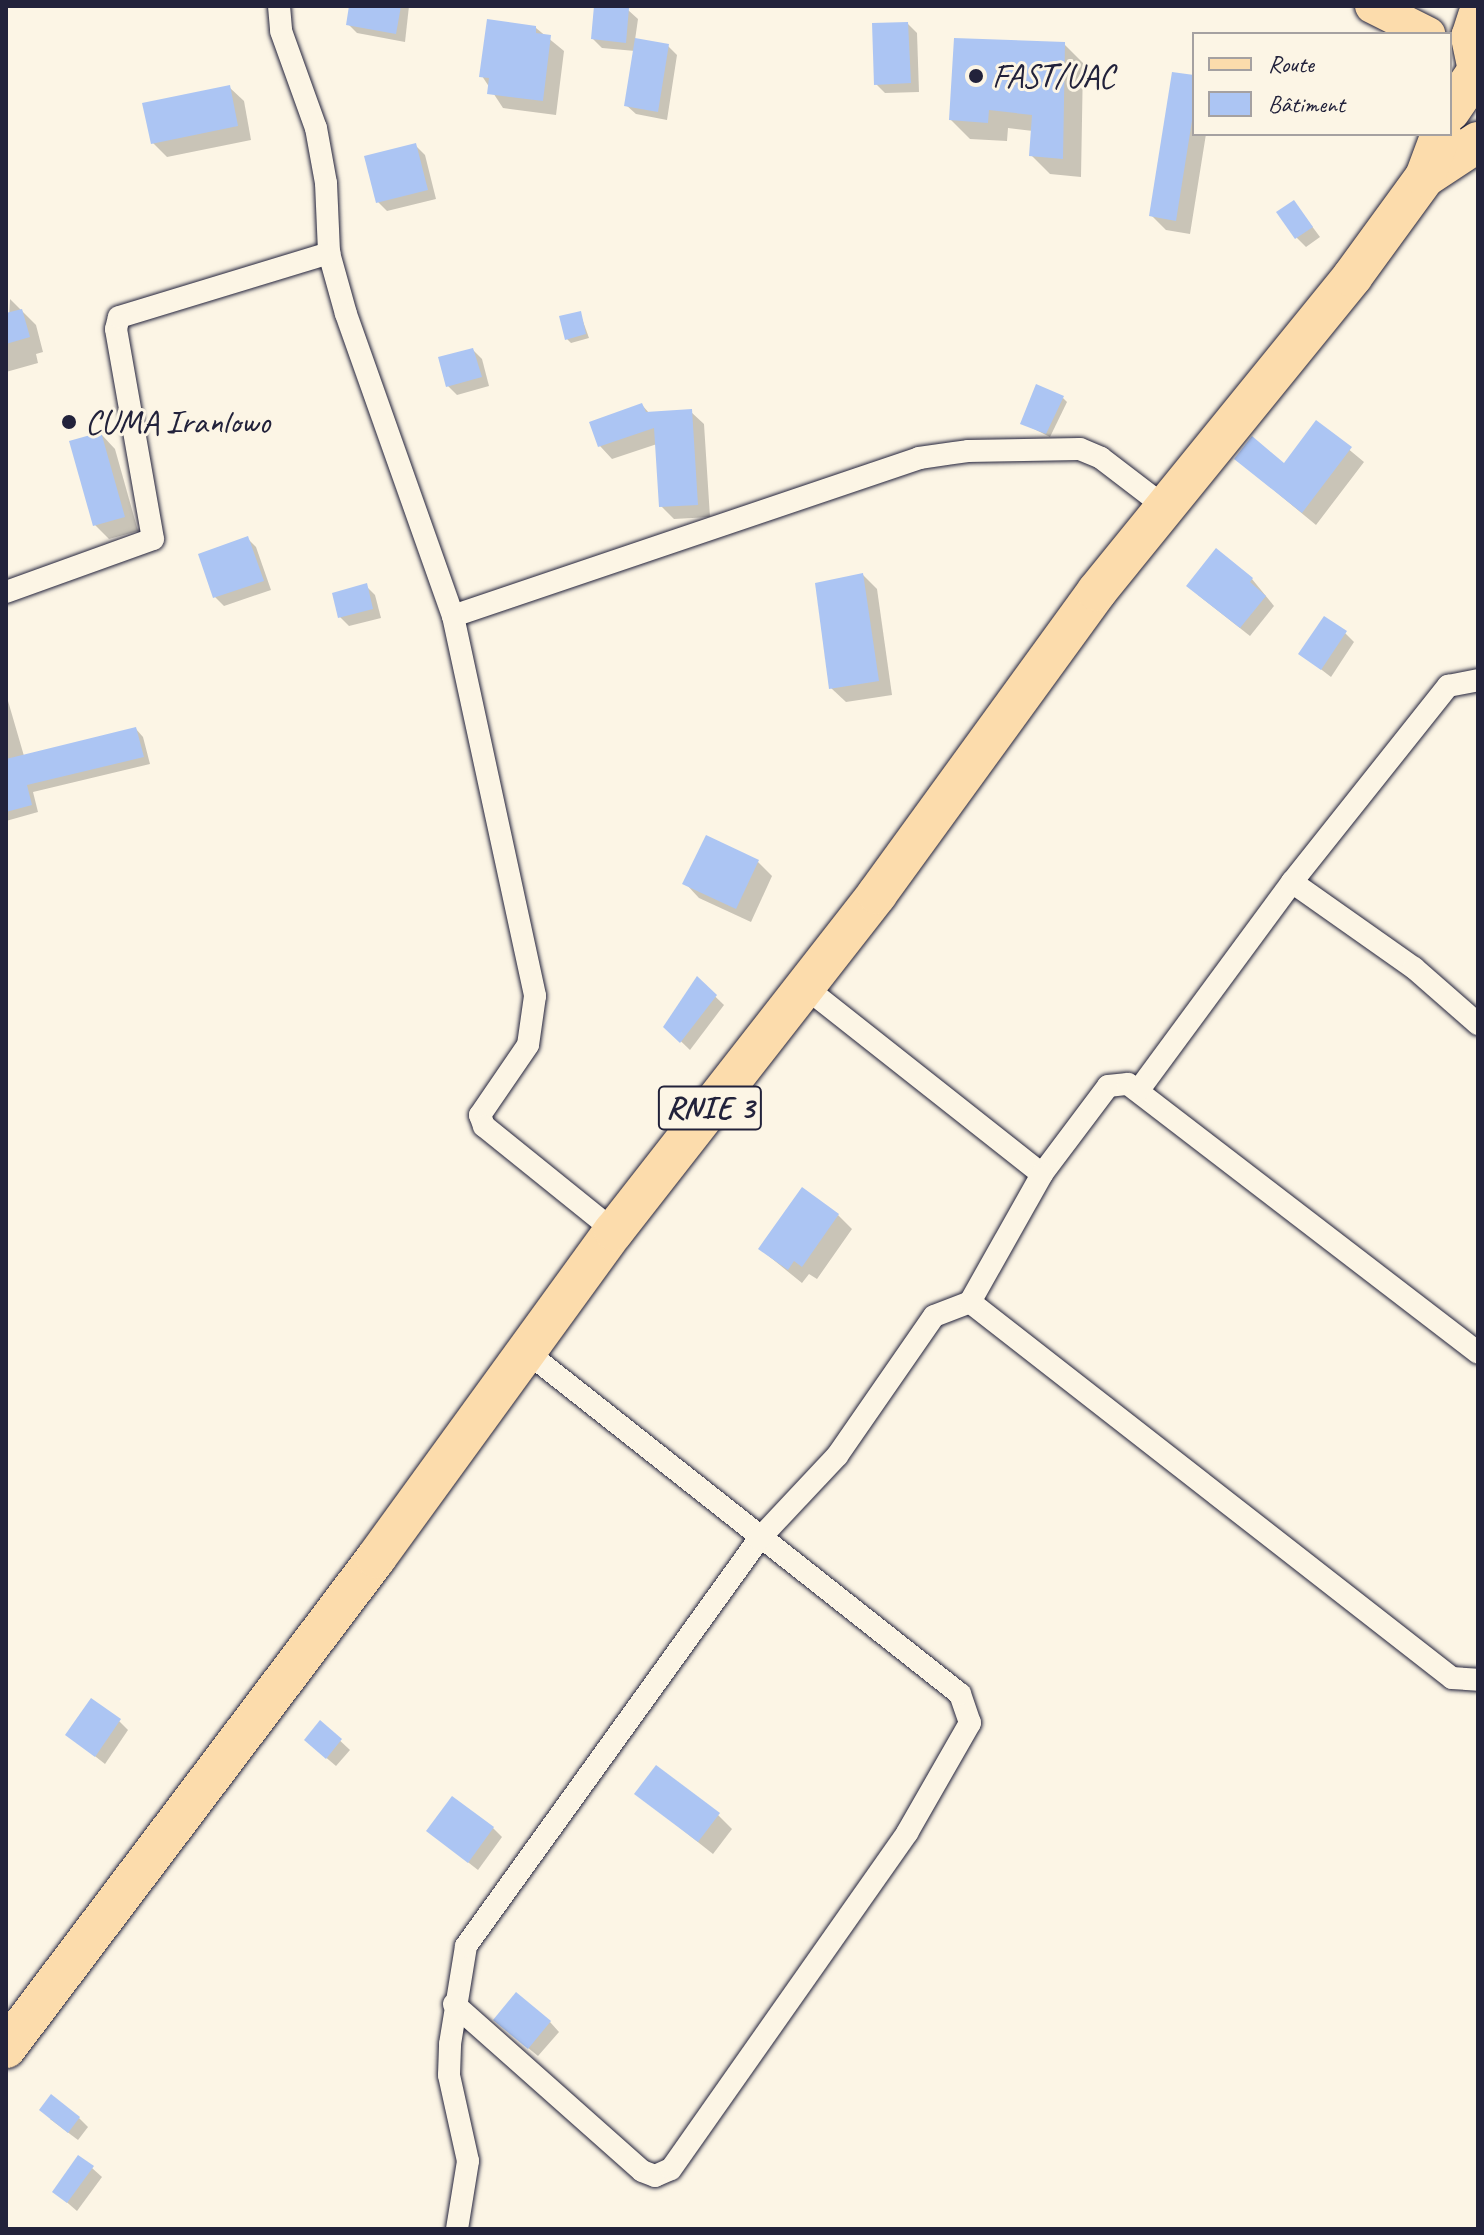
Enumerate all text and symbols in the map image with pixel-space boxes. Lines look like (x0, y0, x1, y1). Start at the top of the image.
legend (1192, 32, 1452, 136)
text: Route (1268, 49, 1314, 79)
place label: FAST/UAC (992, 56, 1115, 96)
marker: FAST/UAC (967, 67, 985, 85)
text: Bâtiment (1268, 89, 1345, 119)
place label: CUMA Iranlowo (85, 402, 270, 442)
marker: CUMA Iranlowo (60, 413, 78, 431)
road number: RNIE 3 (656, 1080, 764, 1136)

